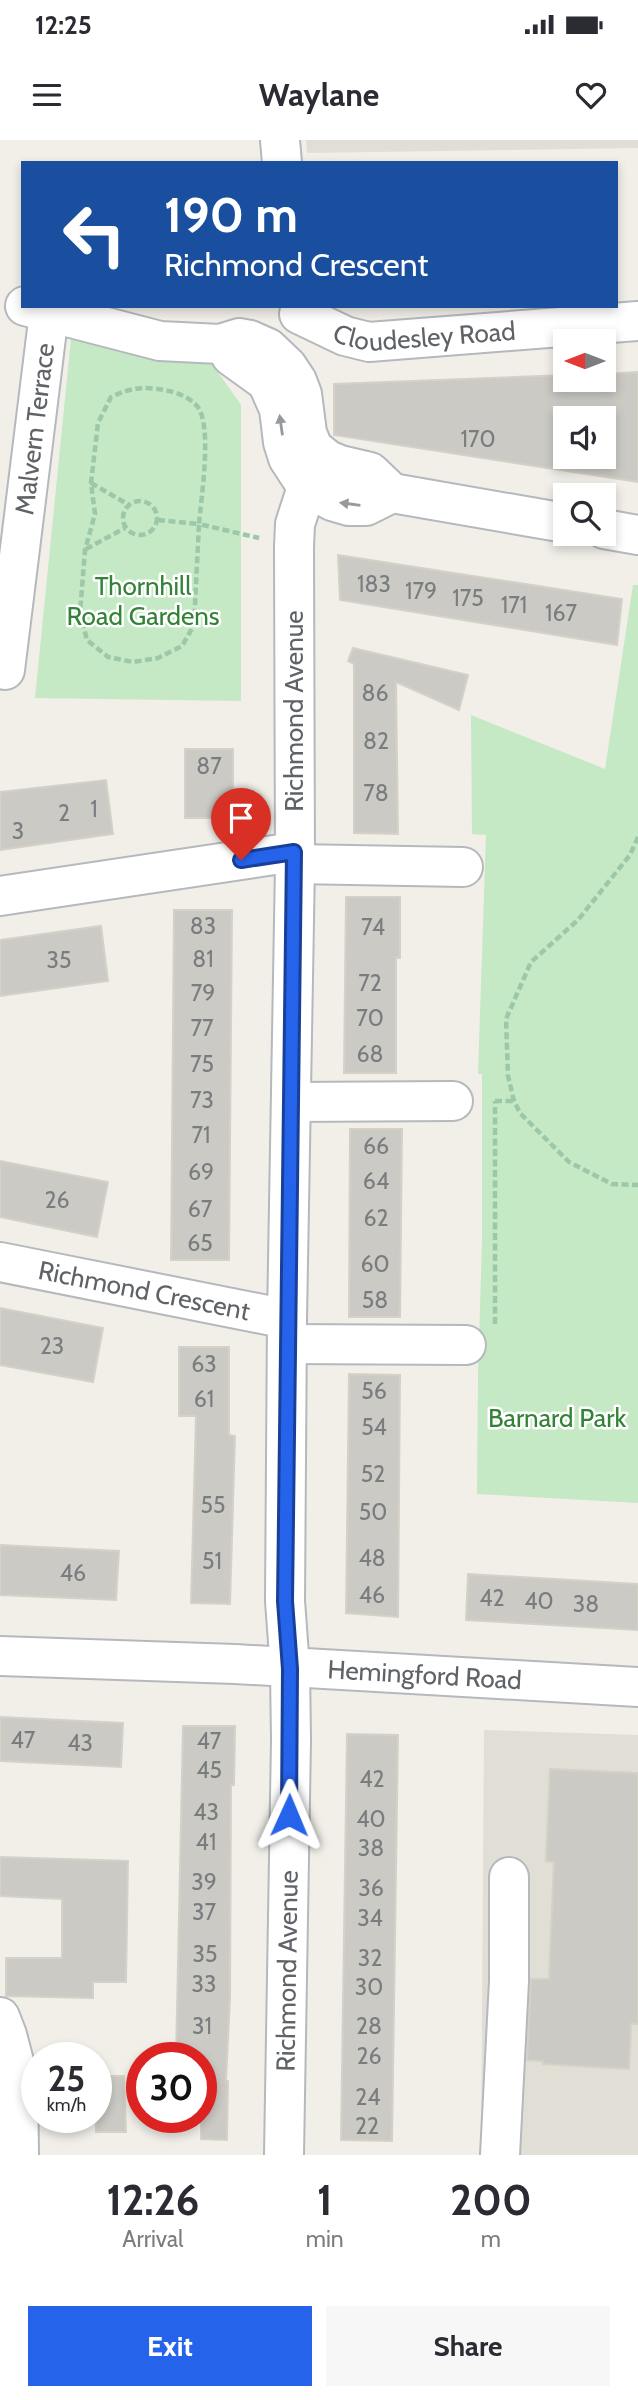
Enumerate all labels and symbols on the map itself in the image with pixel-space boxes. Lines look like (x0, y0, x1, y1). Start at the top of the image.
street label: Cloudesley Road (328, 315, 517, 358)
north arrow (553, 329, 616, 392)
street label: Malvern Terrace (8, 341, 61, 517)
one-way arrow (275, 414, 286, 436)
house number: 170 (461, 425, 495, 453)
one-way arrow (339, 499, 361, 510)
park label: Thornhill Road Gardens (66, 570, 220, 632)
house number: 183 (357, 570, 391, 598)
house number: 179 (405, 577, 437, 605)
house number: 175 (452, 584, 484, 612)
house number: 171 (501, 591, 527, 619)
house number: 167 (545, 599, 577, 627)
street label: Richmond Avenue (278, 610, 310, 812)
house number: 86 (361, 679, 389, 707)
house number: 82 (363, 727, 389, 755)
house number: 87 (196, 752, 222, 780)
house number: 78 (363, 779, 389, 807)
pin (211, 788, 271, 860)
house number: 1 (90, 795, 98, 823)
house number: 2 (58, 799, 70, 827)
house number: 3 (12, 817, 24, 845)
house number: 83 (190, 912, 216, 940)
house number: 74 (361, 913, 385, 941)
house number: 81 (192, 945, 214, 973)
house number: 35 (47, 946, 71, 974)
house number: 72 (358, 969, 382, 997)
house number: 79 (191, 979, 215, 1007)
house number: 70 (356, 1004, 384, 1032)
house number: 77 (190, 1014, 214, 1042)
house number: 68 (356, 1040, 384, 1068)
house number: 75 (190, 1050, 214, 1078)
house number: 73 (190, 1086, 214, 1114)
house number: 71 (191, 1121, 211, 1149)
house number: 66 (363, 1132, 389, 1160)
house number: 69 (188, 1158, 214, 1186)
house number: 64 (363, 1167, 389, 1195)
house number: 26 (44, 1186, 70, 1214)
house number: 67 (188, 1195, 213, 1223)
house number: 62 (363, 1204, 389, 1232)
house number: 65 (187, 1229, 213, 1257)
house number: 60 (360, 1250, 390, 1278)
street label: Richmond Crescent (36, 1254, 253, 1327)
house number: 58 (362, 1286, 388, 1314)
house number: 23 (40, 1332, 64, 1360)
house number: 63 (191, 1350, 217, 1378)
house number: 56 (361, 1377, 387, 1405)
house number: 61 (194, 1385, 214, 1413)
park label: Barnard Park (488, 1402, 626, 1434)
house number: 54 (361, 1413, 387, 1441)
house number: 52 (361, 1460, 385, 1488)
house number: 55 (201, 1491, 225, 1519)
house number: 50 (359, 1498, 387, 1526)
house number: 48 (358, 1544, 386, 1572)
house number: 51 (202, 1547, 222, 1575)
house number: 46 (60, 1559, 86, 1587)
house number: 46 (359, 1581, 385, 1609)
house number: 42 (479, 1584, 505, 1612)
house number: 40 (524, 1587, 554, 1615)
house number: 38 (573, 1590, 599, 1618)
street label: Hemingford Road (327, 1653, 523, 1696)
house number: 47 (11, 1726, 36, 1754)
house number: 47 (197, 1727, 222, 1755)
house number: 43 (67, 1729, 93, 1757)
house number: 45 (196, 1756, 222, 1784)
house number: 42 (359, 1765, 385, 1793)
position arrow (252, 1778, 326, 1852)
house number: 43 (193, 1798, 219, 1826)
house number: 40 (356, 1805, 386, 1833)
house number: 41 (196, 1828, 216, 1856)
house number: 38 (358, 1834, 384, 1862)
house number: 39 (191, 1868, 217, 1896)
street label: Richmond Avenue (269, 1870, 305, 2072)
house number: 36 (358, 1874, 384, 1902)
house number: 37 (192, 1898, 216, 1926)
house number: 34 (357, 1904, 383, 1932)
house number: 35 (193, 1940, 217, 1968)
house number: 32 (358, 1944, 382, 1972)
house number: 33 (192, 1970, 216, 1998)
house number: 30 (355, 1973, 383, 2001)
house number: 31 (192, 2012, 212, 2040)
house number: 28 (356, 2012, 382, 2040)
speed limit sign: 30 (126, 2042, 217, 2133)
house number: 26 (356, 2042, 382, 2070)
house number: 24 (355, 2083, 381, 2111)
house number: 22 (355, 2112, 379, 2140)

